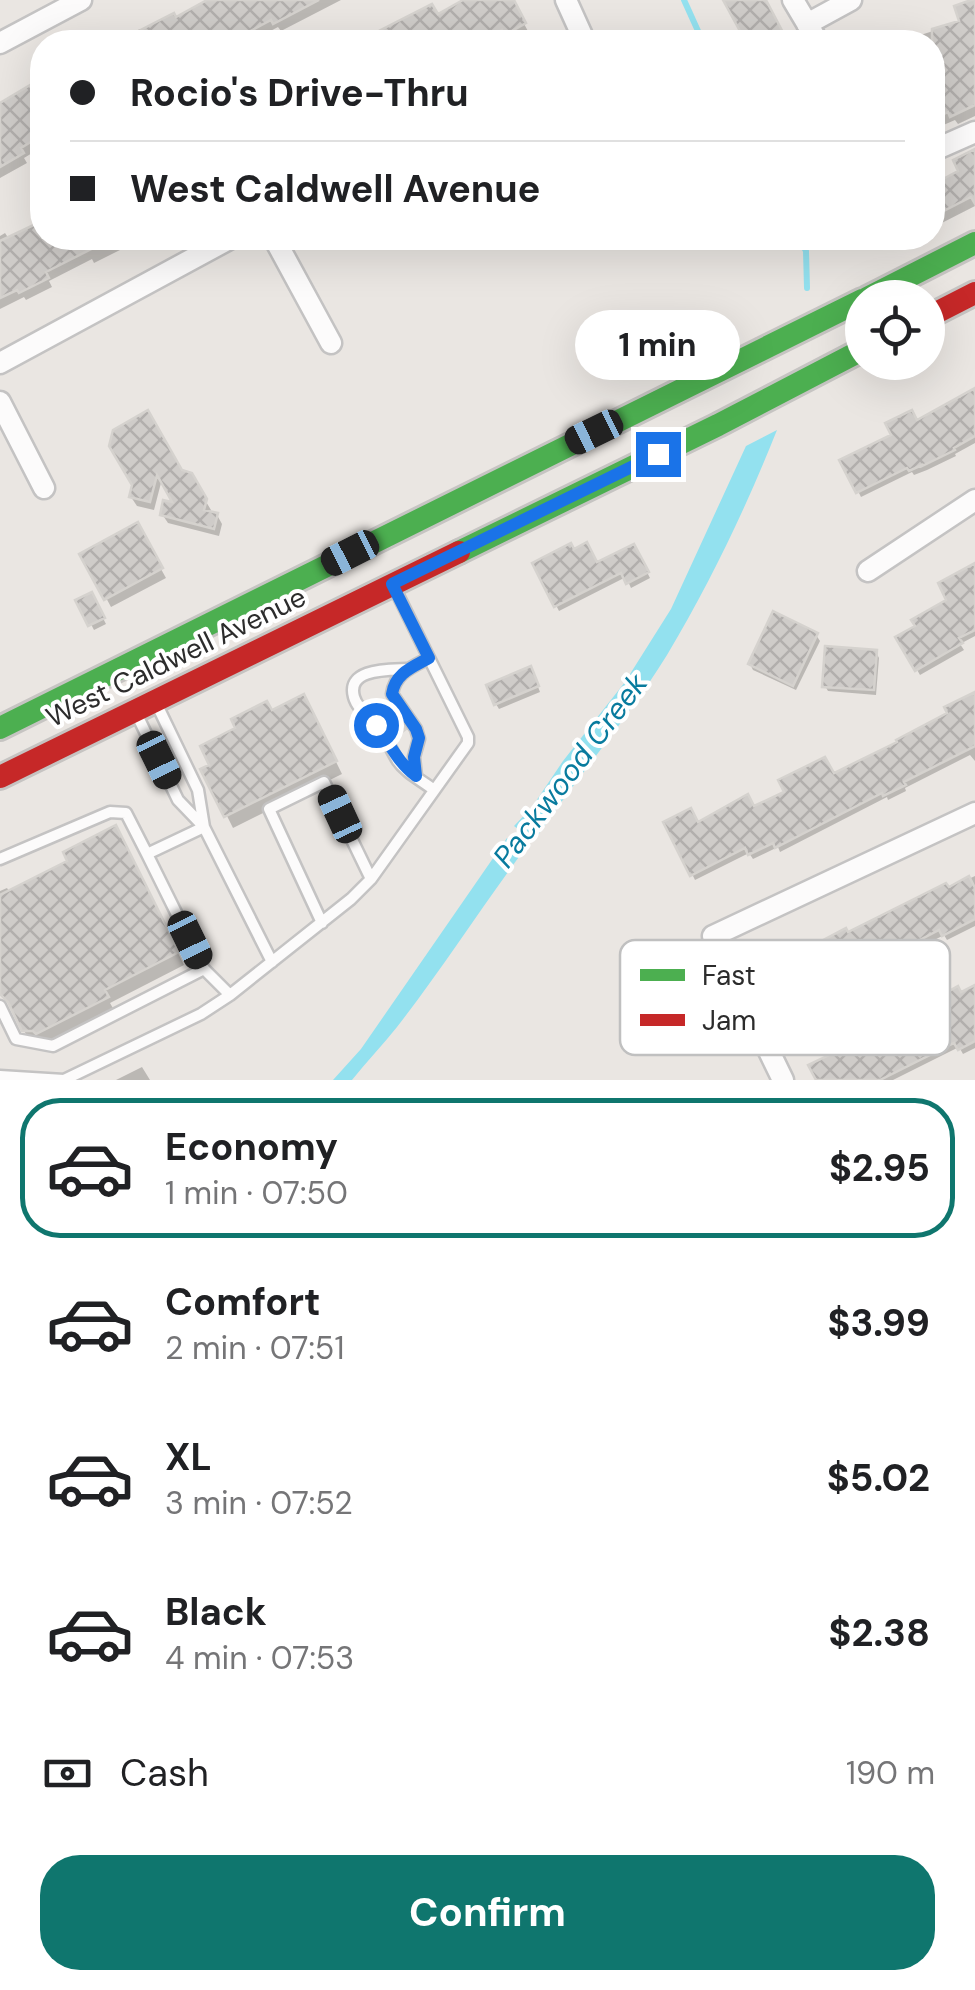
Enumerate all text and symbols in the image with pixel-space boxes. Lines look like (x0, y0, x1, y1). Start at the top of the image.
text: Rocio's Drive-Thru (130, 68, 469, 118)
text: West Caldwell Avenue (130, 164, 541, 214)
map controls (845, 280, 945, 380)
button: locate (845, 280, 945, 380)
callout: 1 min (576, 309, 740, 379)
text: 1 min (619, 324, 696, 366)
car (560, 405, 628, 459)
route end (636, 432, 681, 477)
car (316, 526, 384, 580)
street label: West Caldwell Avenue (40, 578, 312, 736)
water label: Packwood Creek (484, 664, 656, 875)
route start (354, 703, 399, 748)
car (132, 726, 186, 794)
car (314, 780, 366, 848)
car (163, 906, 217, 974)
legend (620, 940, 950, 1055)
text: Fast (702, 957, 756, 994)
text: Jam (702, 1002, 756, 1039)
text: Economy (165, 1122, 338, 1172)
icon: car (45, 1123, 135, 1213)
text: $2.95 (829, 1143, 930, 1193)
text: 1 min · 07:50 (165, 1172, 348, 1214)
text: Comfort (165, 1277, 321, 1327)
icon: car (45, 1278, 135, 1368)
text: $3.99 (827, 1298, 930, 1348)
text: 2 min · 07:51 (165, 1327, 344, 1369)
text: XL (165, 1432, 212, 1482)
icon: car (45, 1433, 135, 1523)
text: $5.02 (827, 1453, 930, 1503)
text: 3 min · 07:52 (165, 1482, 353, 1524)
text: Black (165, 1587, 267, 1637)
icon: car (45, 1588, 135, 1678)
text: $2.38 (829, 1608, 930, 1658)
text: 4 min · 07:53 (165, 1637, 354, 1679)
icon: cash (40, 1746, 95, 1801)
text: Cash (120, 1748, 209, 1798)
text: 190 m (846, 1752, 935, 1794)
button: Confirm (40, 1855, 935, 1970)

